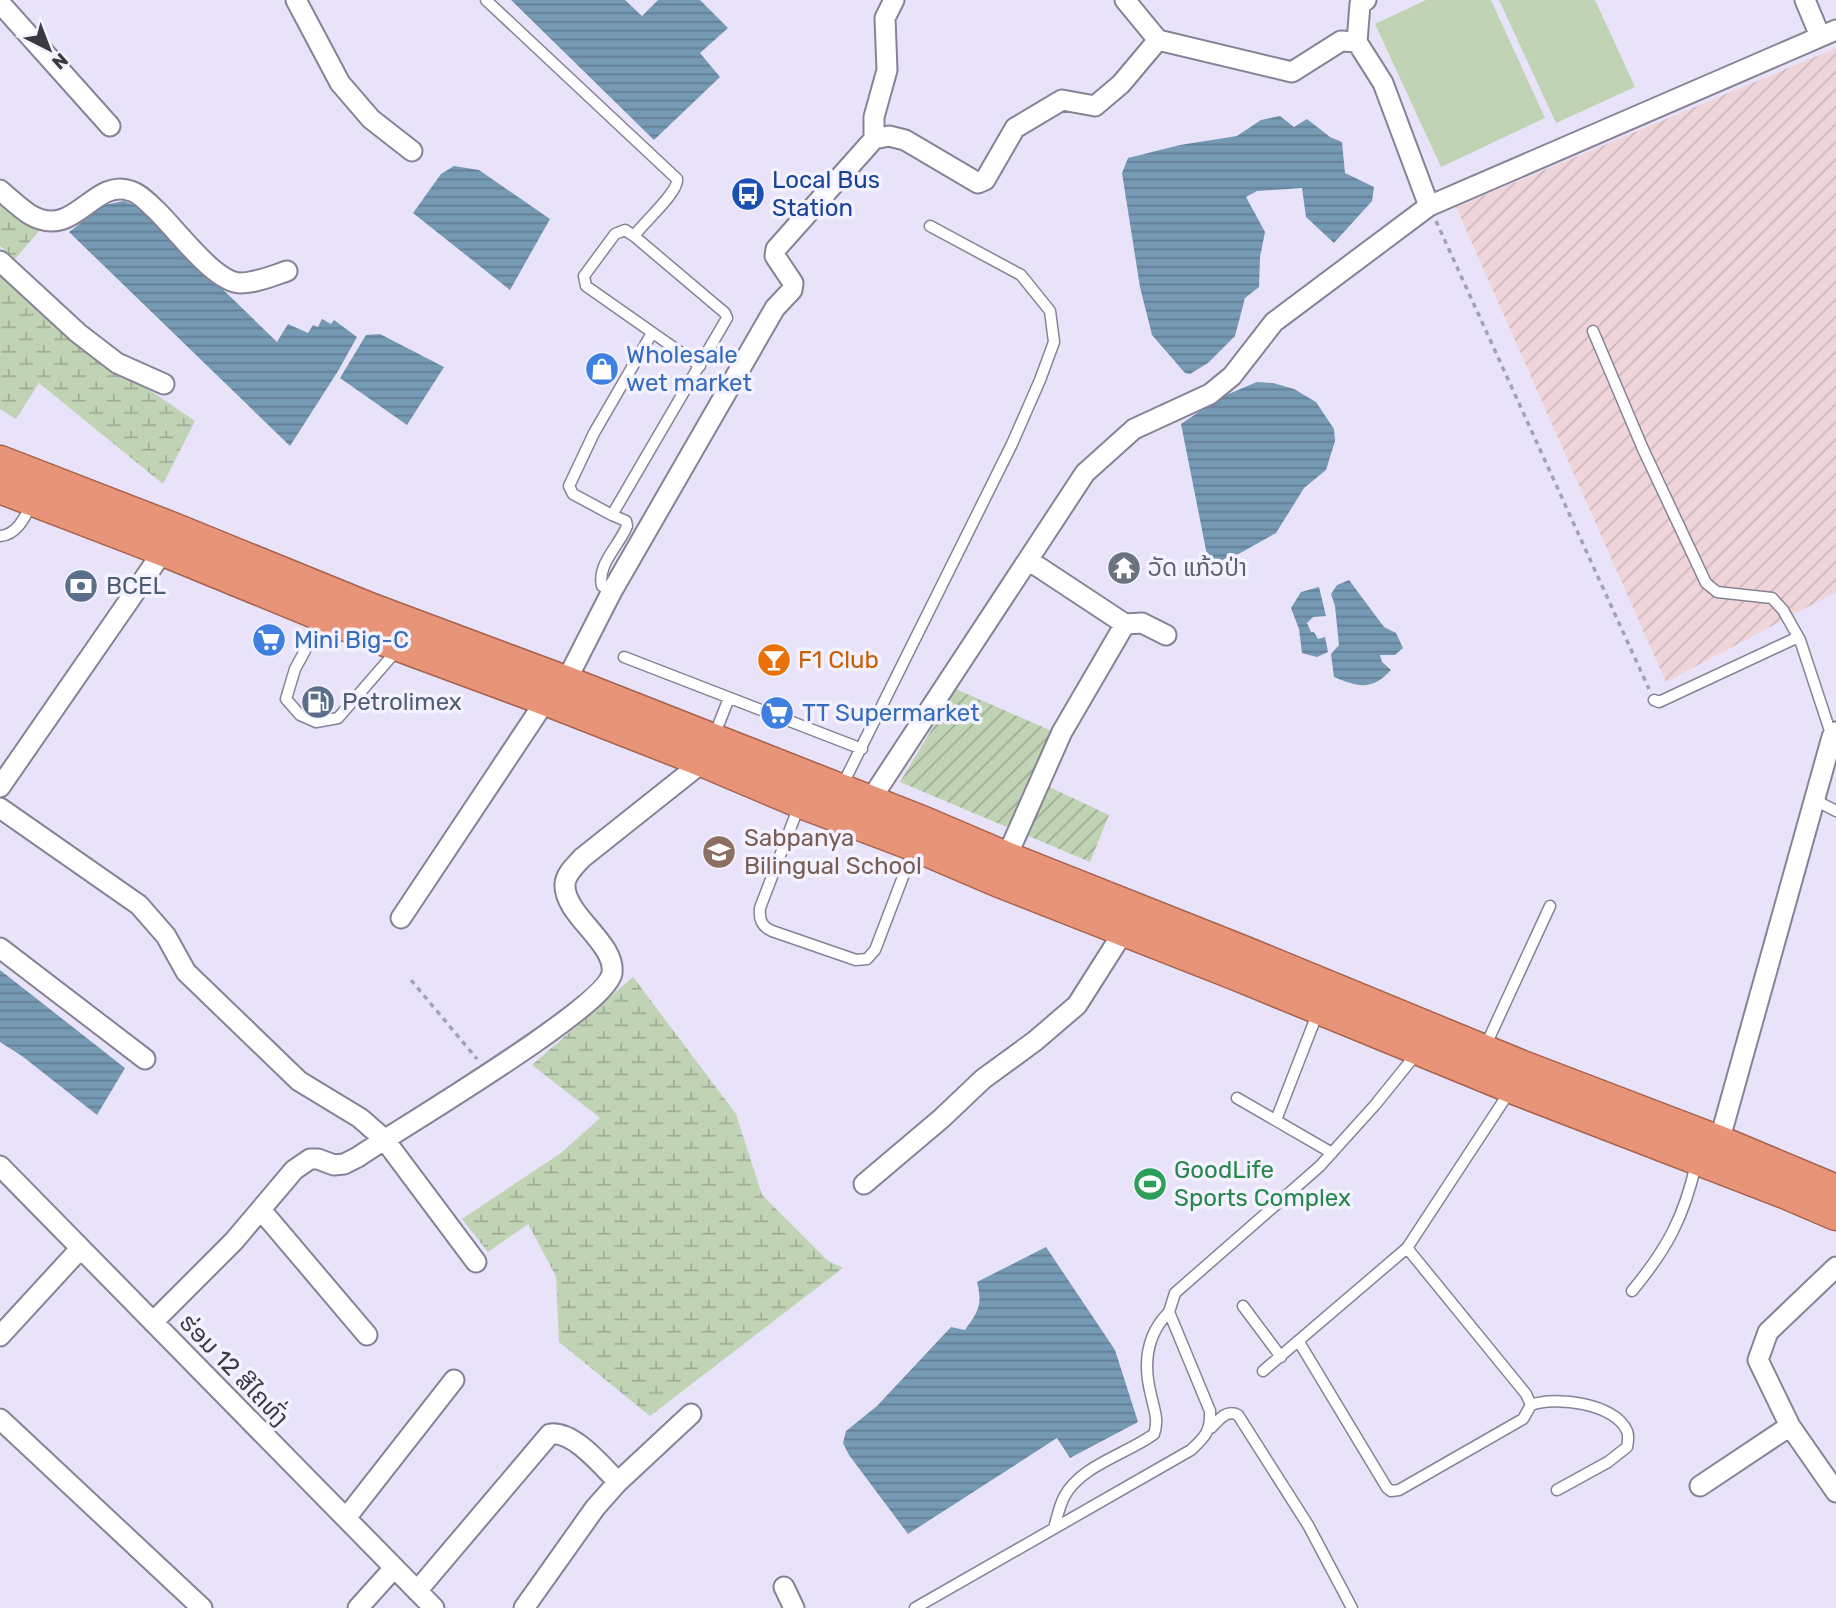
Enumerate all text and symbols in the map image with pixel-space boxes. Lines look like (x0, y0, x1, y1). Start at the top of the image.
north arrow (14, 14, 84, 84)
text: N (47, 48, 73, 74)
place label: Local Bus Station (772, 166, 880, 222)
bus stop icon: Local Bus Station (729, 175, 767, 213)
place label: Wholesale wet market (626, 341, 752, 397)
shop icon: Wholesale wet market (583, 350, 621, 388)
temple icon: ວັດ ແກ້ວປ່າ (1105, 549, 1143, 587)
place label: ວັດ ແກ້ວປ່າ (1148, 554, 1247, 582)
bank icon: BCEL (62, 567, 100, 605)
place label: BCEL (106, 572, 167, 600)
supermarket icon: Mini Big-C (250, 621, 288, 659)
place label: Mini Big-C (294, 626, 409, 654)
bar icon: F1 Club (755, 641, 793, 679)
place label: F1 Club (798, 646, 879, 674)
fuel station icon: Petrolimex (299, 683, 337, 721)
place label: Petrolimex (342, 688, 462, 716)
supermarket icon: TT Supermarket (758, 694, 796, 732)
place label: TT Supermarket (802, 699, 980, 727)
place label: Sabpanya Bilingual School (744, 824, 922, 880)
school or university icon: Sabpanya Bilingual School (700, 833, 738, 871)
place label: GoodLife Sports Complex (1174, 1156, 1351, 1212)
sports icon: GoodLife Sports Complex (1131, 1165, 1169, 1203)
street label: ຮ່ອມ 12 ສີໄຄທົ່ງ (174, 1306, 297, 1432)

